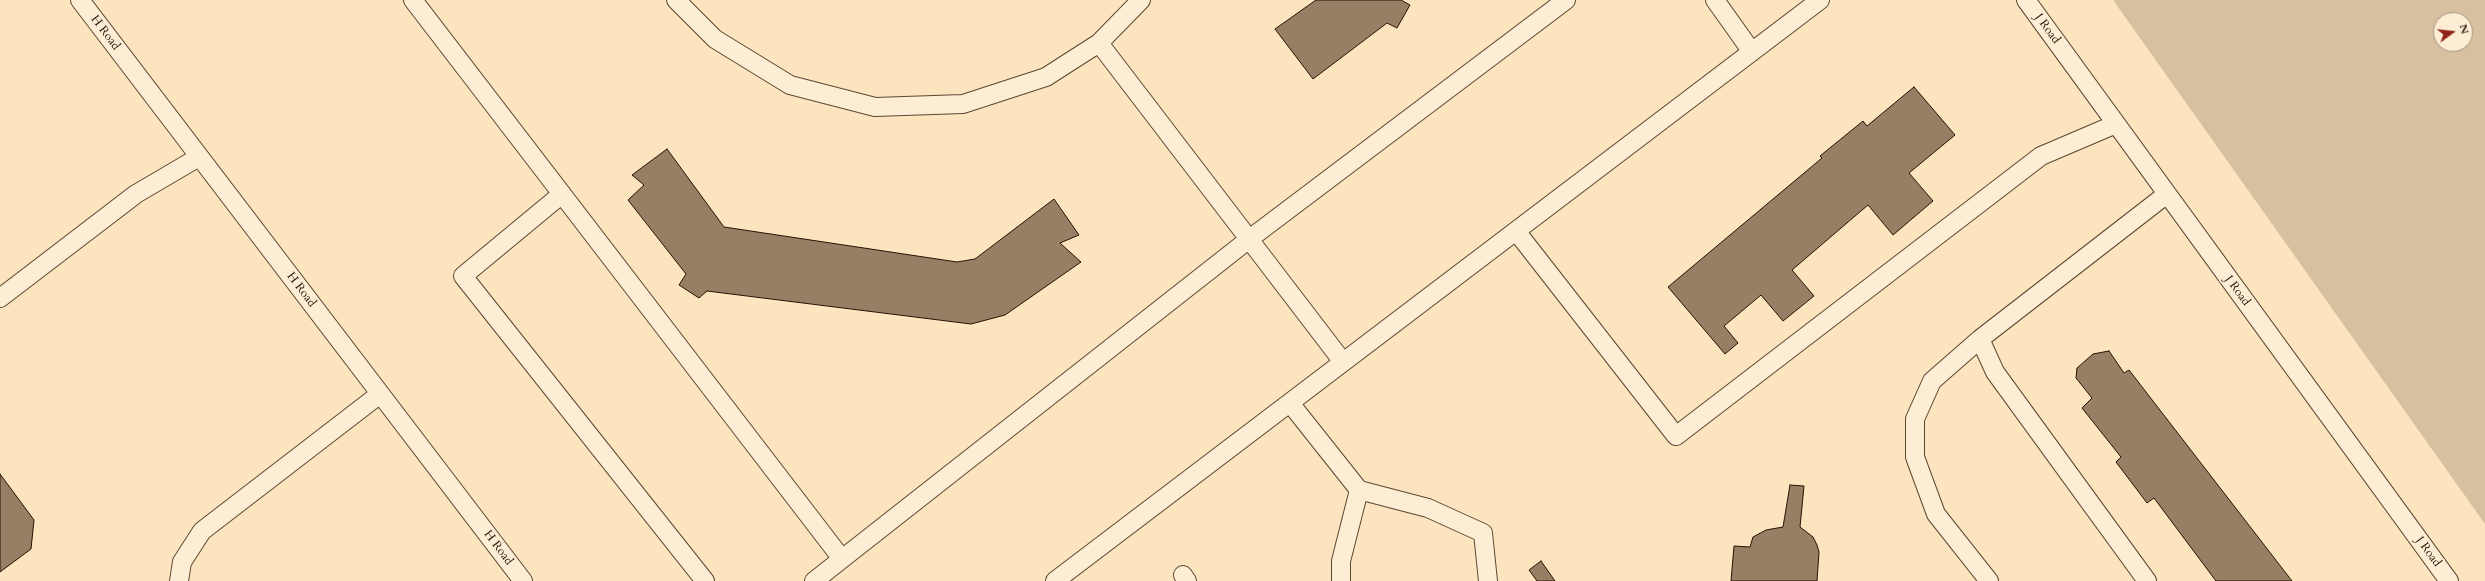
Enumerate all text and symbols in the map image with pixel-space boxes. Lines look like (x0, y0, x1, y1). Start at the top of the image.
street label: J Road (2031, 11, 2063, 47)
north arrow (2433, 12, 2473, 52)
street label: H Road (87, 13, 123, 53)
text: N (2456, 22, 2473, 36)
street label: H Road (283, 270, 319, 310)
street label: J Road (2221, 273, 2253, 309)
street label: H Road (480, 528, 516, 568)
street label: J Road (2412, 534, 2444, 570)

